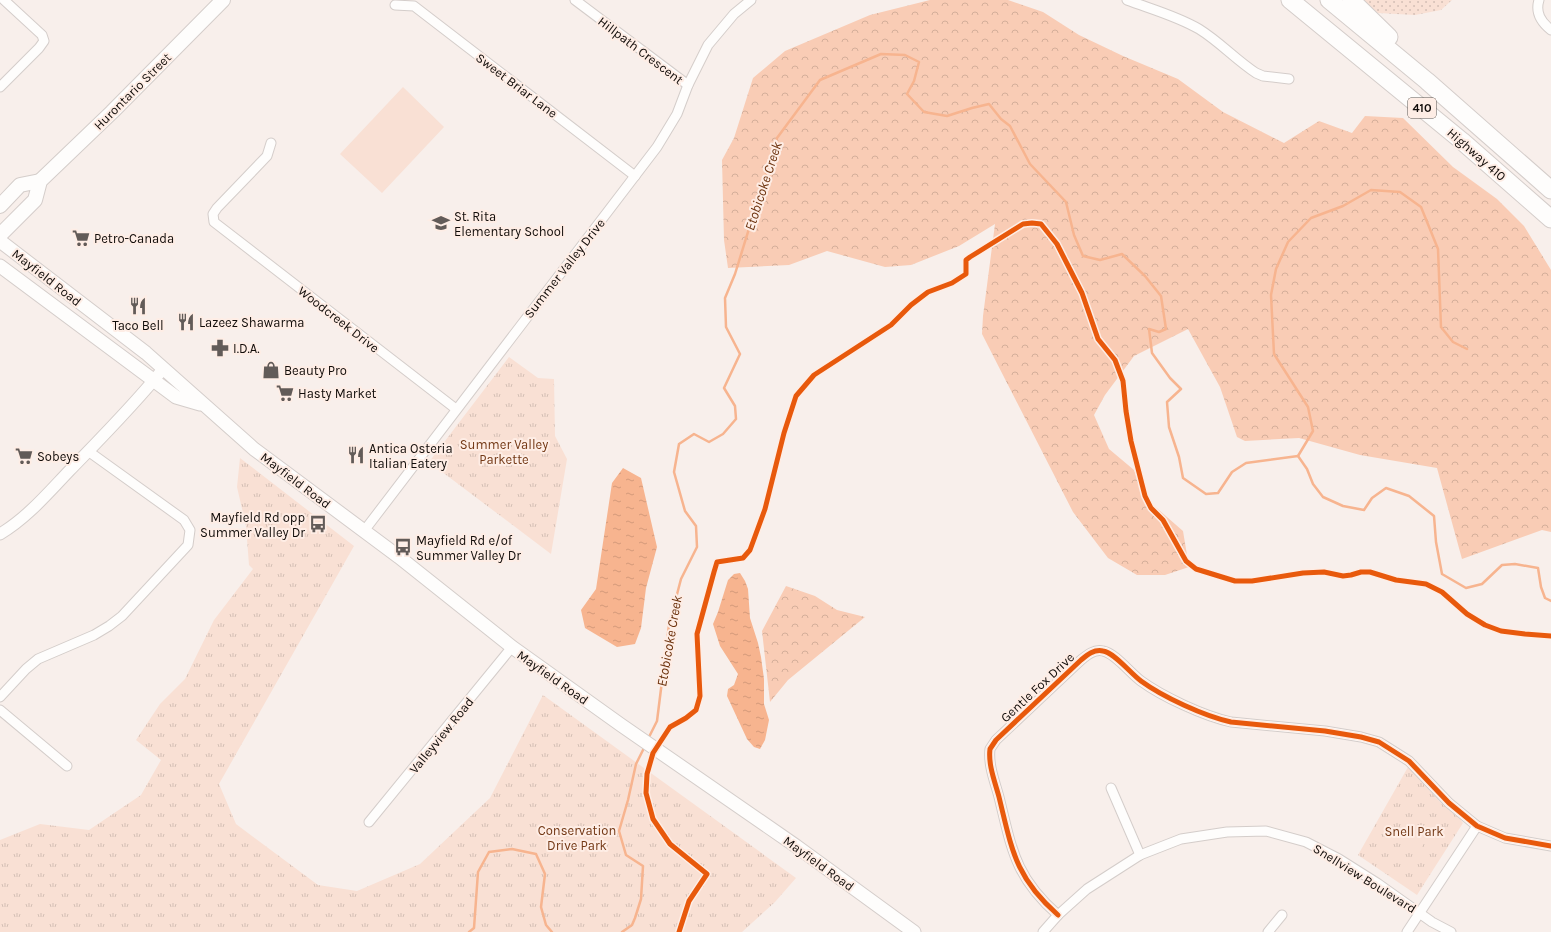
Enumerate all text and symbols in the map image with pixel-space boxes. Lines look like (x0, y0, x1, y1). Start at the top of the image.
street label: Hillpath Crescent (595, 14, 686, 87)
street label: Hurontario Street (91, 50, 174, 133)
street label: Sweet Briar Lane (473, 50, 561, 121)
road number: 410 (1408, 98, 1436, 118)
street label: Highway 410 (1444, 125, 1509, 184)
water label: Etobicoke Creek (741, 139, 786, 233)
place label: St. Rita Elementary School (454, 209, 564, 239)
school or university icon: St. Rita Elementary School (431, 213, 451, 233)
street label: Summer Valley Drive (521, 215, 608, 321)
supermarket icon: Petro-Canada (71, 228, 91, 248)
place label: Petro-Canada (94, 231, 174, 246)
street label: Mayfield Road (9, 246, 84, 309)
street label: Woodcreek Drive (295, 283, 382, 356)
restaurant icon: Taco Bell (128, 296, 148, 316)
restaurant icon: Lazeez Shawarma (176, 312, 196, 332)
place label: Lazeez Shawarma (199, 315, 304, 330)
place label: Taco Bell (112, 318, 164, 333)
pharmacy icon: I.D.A. (210, 338, 230, 358)
place label: I.D.A. (233, 341, 260, 356)
shop icon: Beauty Pro (261, 360, 281, 380)
place label: Beauty Pro (284, 363, 347, 378)
supermarket icon: Hasty Market (275, 383, 295, 403)
place label: Hasty Market (298, 386, 377, 401)
park label: Summer Valley Parkette (460, 437, 548, 467)
place label: Antica Osteria Italian Eatery (369, 441, 453, 471)
restaurant icon: Antica Osteria Italian Eatery (346, 445, 366, 465)
supermarket icon: Sobeys (14, 446, 34, 466)
place label: Sobeys (37, 449, 79, 464)
street label: Mayfield Road (258, 449, 334, 512)
place label: Mayfield Rd opp Summer Valley Dr (200, 510, 305, 540)
bus stop icon: Mayfield Rd opp Summer Valley Dr (308, 514, 328, 534)
place label: Mayfield Rd e/of Summer Valley Dr (416, 533, 521, 563)
bus stop icon: Mayfield Rd e/of Summer Valley Dr (393, 537, 413, 557)
water label: Etobicoke Creek (653, 593, 686, 688)
street label: Mayfield Road (514, 647, 591, 708)
street label: Gentle Fox Drive (998, 649, 1077, 725)
street label: Valleyview Road (406, 694, 477, 776)
park label: Conservation Drive Park (538, 823, 616, 853)
park label: Snell Park (1384, 824, 1444, 839)
street label: Mayfield Road (780, 833, 857, 894)
street label: Snellview Boulevard (1310, 841, 1419, 916)

